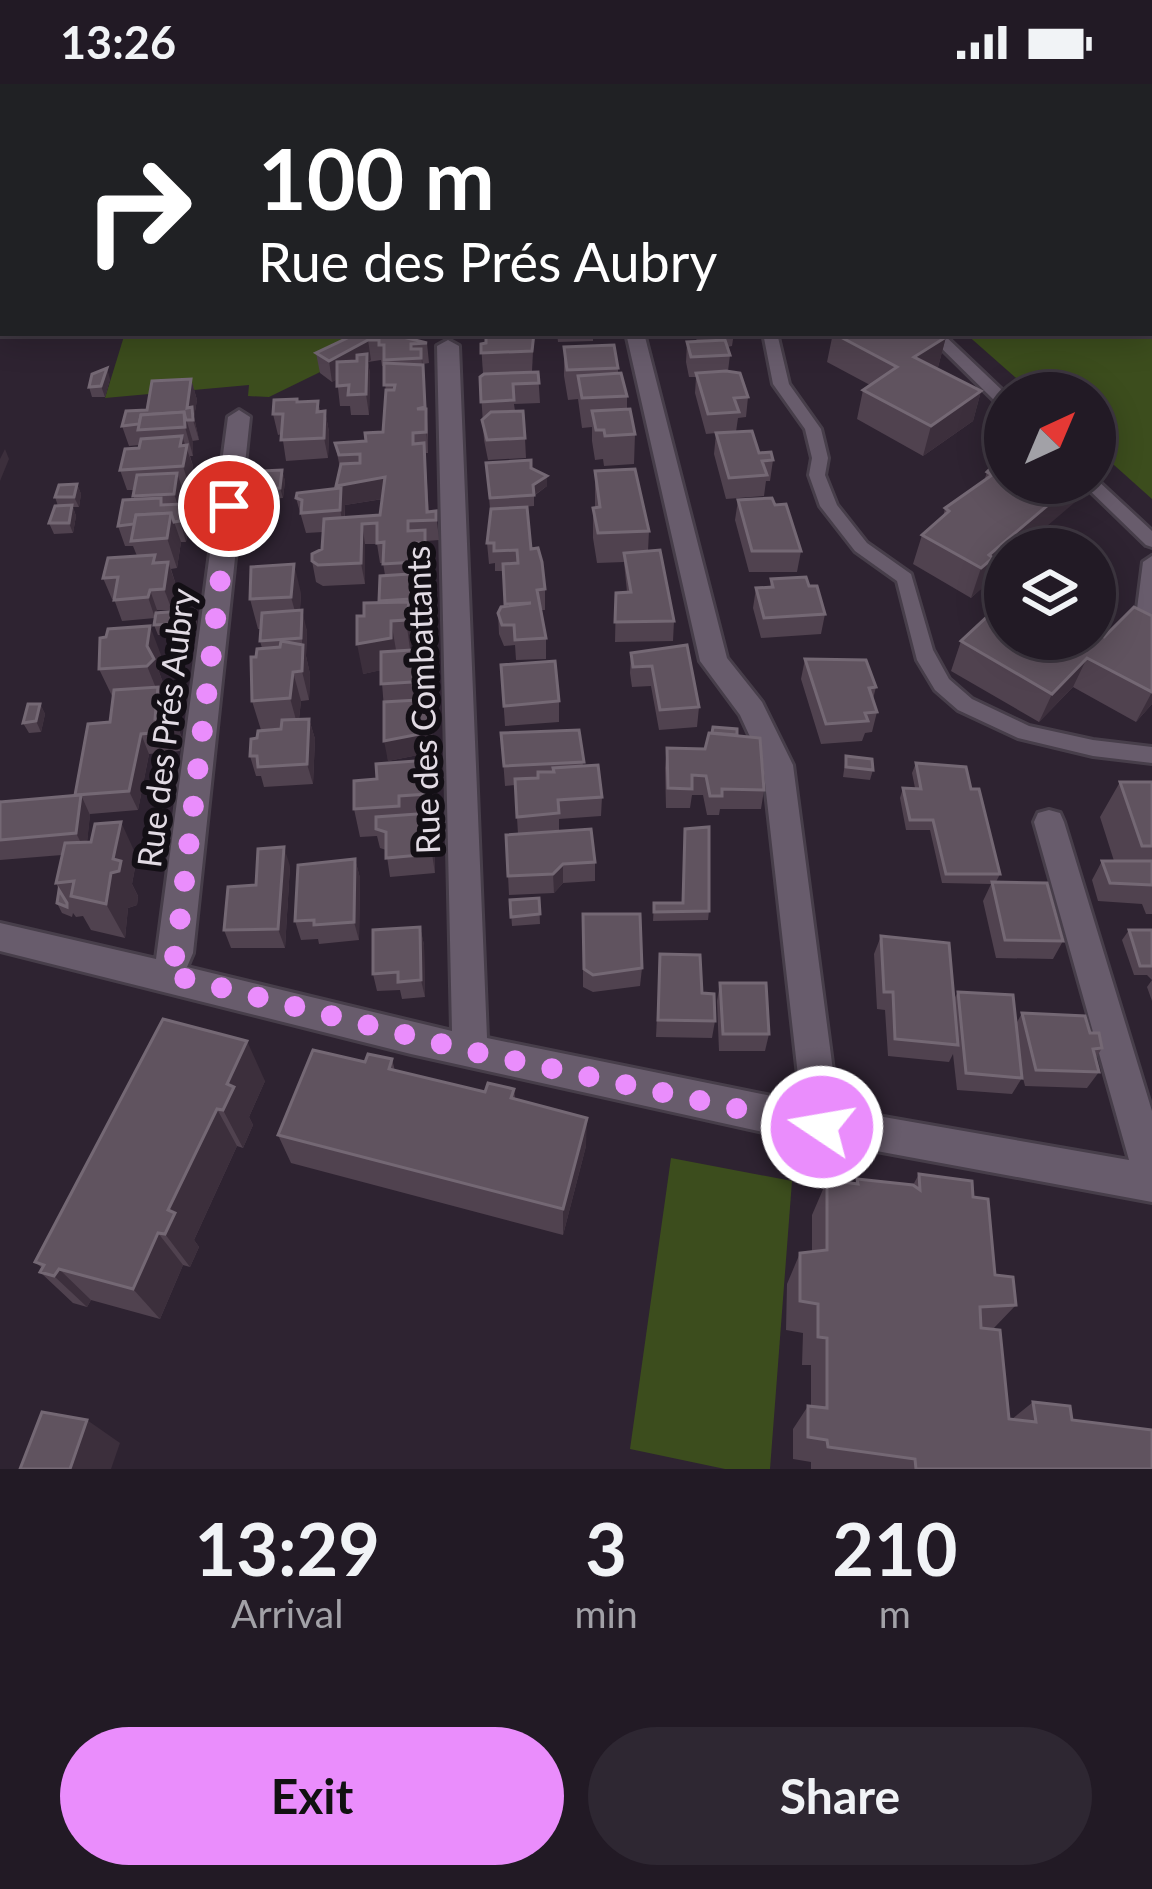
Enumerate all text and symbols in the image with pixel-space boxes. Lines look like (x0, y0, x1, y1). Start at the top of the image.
text: 13:26 (60, 15, 176, 69)
text: 100 m (258, 127, 495, 228)
icon: right (60, 132, 216, 288)
text: Rue des Prés Aubry (258, 229, 717, 294)
north arrow (984, 372, 1116, 504)
map controls (984, 372, 1116, 660)
pin (178, 455, 280, 557)
icon: arrive (196, 473, 262, 539)
button: layers (984, 528, 1116, 660)
street label: Rue des Combattants (397, 545, 447, 855)
street label: Rue des Prés Aubry (128, 586, 202, 870)
position arrow (759, 1064, 885, 1190)
text: 13:29 (194, 1505, 380, 1591)
text: 3 (585, 1505, 627, 1591)
text: 210 (832, 1505, 957, 1591)
text: Arrival (231, 1590, 343, 1636)
text: min (575, 1590, 638, 1636)
text: m (879, 1590, 911, 1636)
button: Exit (60, 1727, 564, 1865)
button: Share (588, 1727, 1092, 1865)

